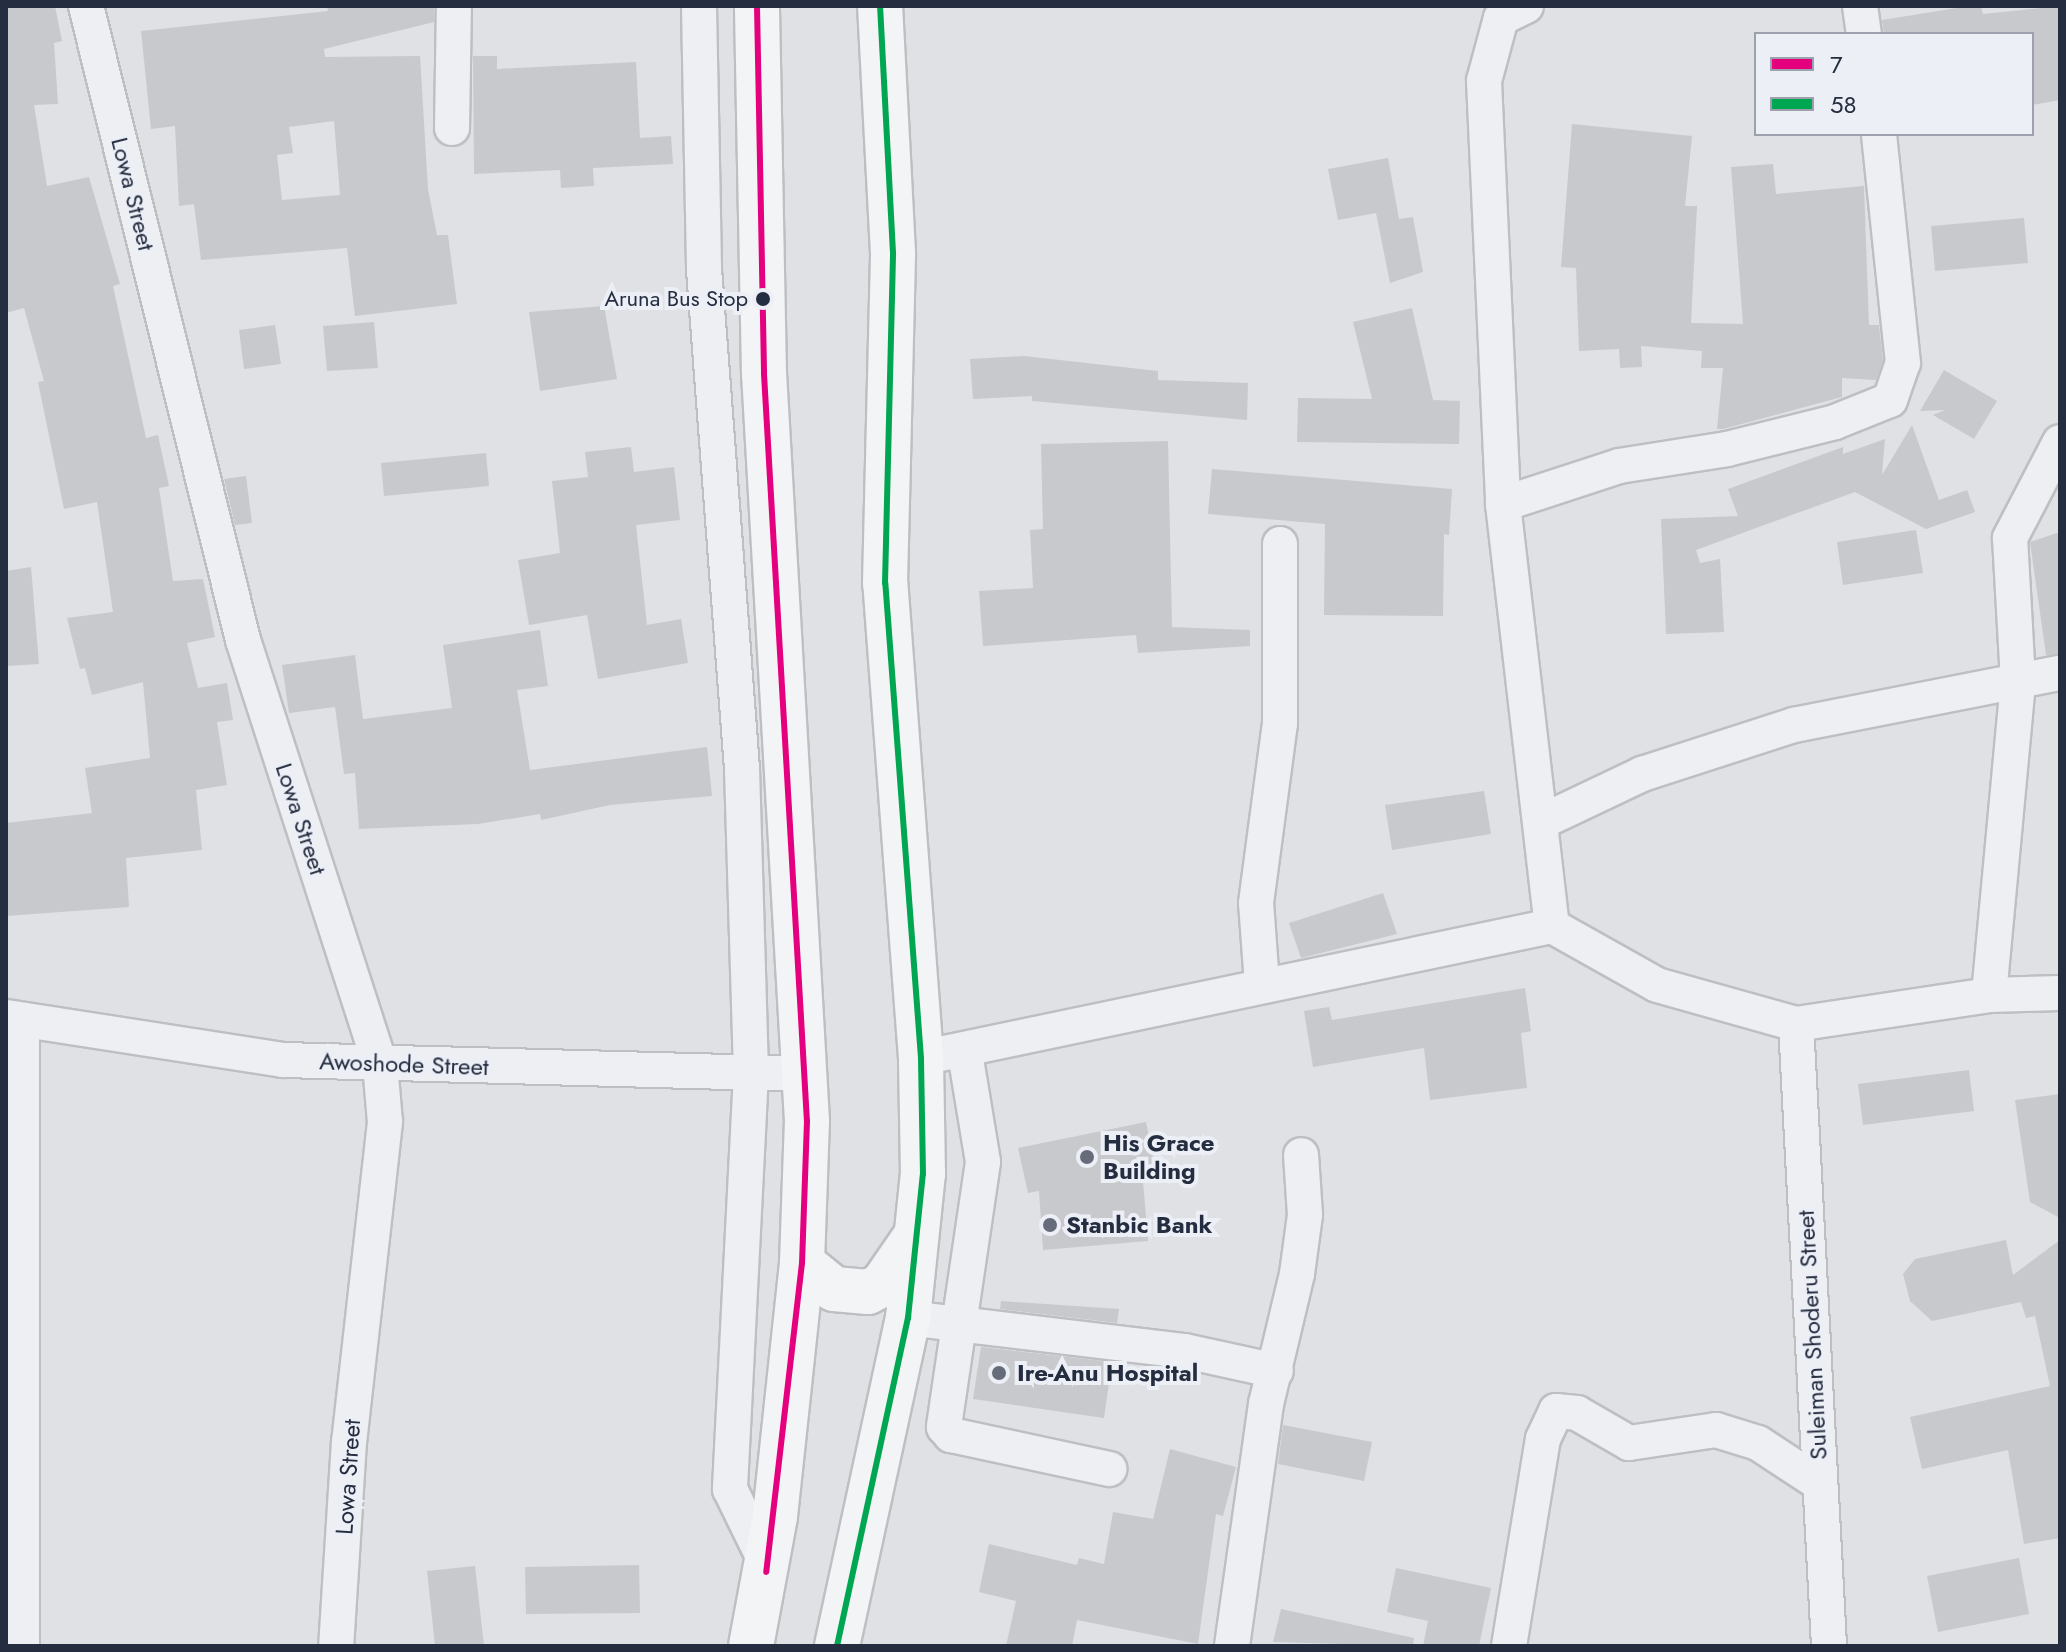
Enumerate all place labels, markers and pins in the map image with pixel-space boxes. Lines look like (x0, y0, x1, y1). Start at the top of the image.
place label: Aruna Bus Stop (604, 286, 748, 312)
marker: Aruna Bus Stop (755, 291, 771, 307)
place label: His Grace Building (1103, 1129, 1215, 1185)
marker: His Grace Building (1078, 1148, 1096, 1166)
place label: Stanbic Bank (1066, 1211, 1212, 1239)
marker: Stanbic Bank (1041, 1216, 1059, 1234)
place label: Ire-Anu Hospital (1017, 1359, 1198, 1387)
marker: Ire-Anu Hospital (988, 1362, 1010, 1384)

